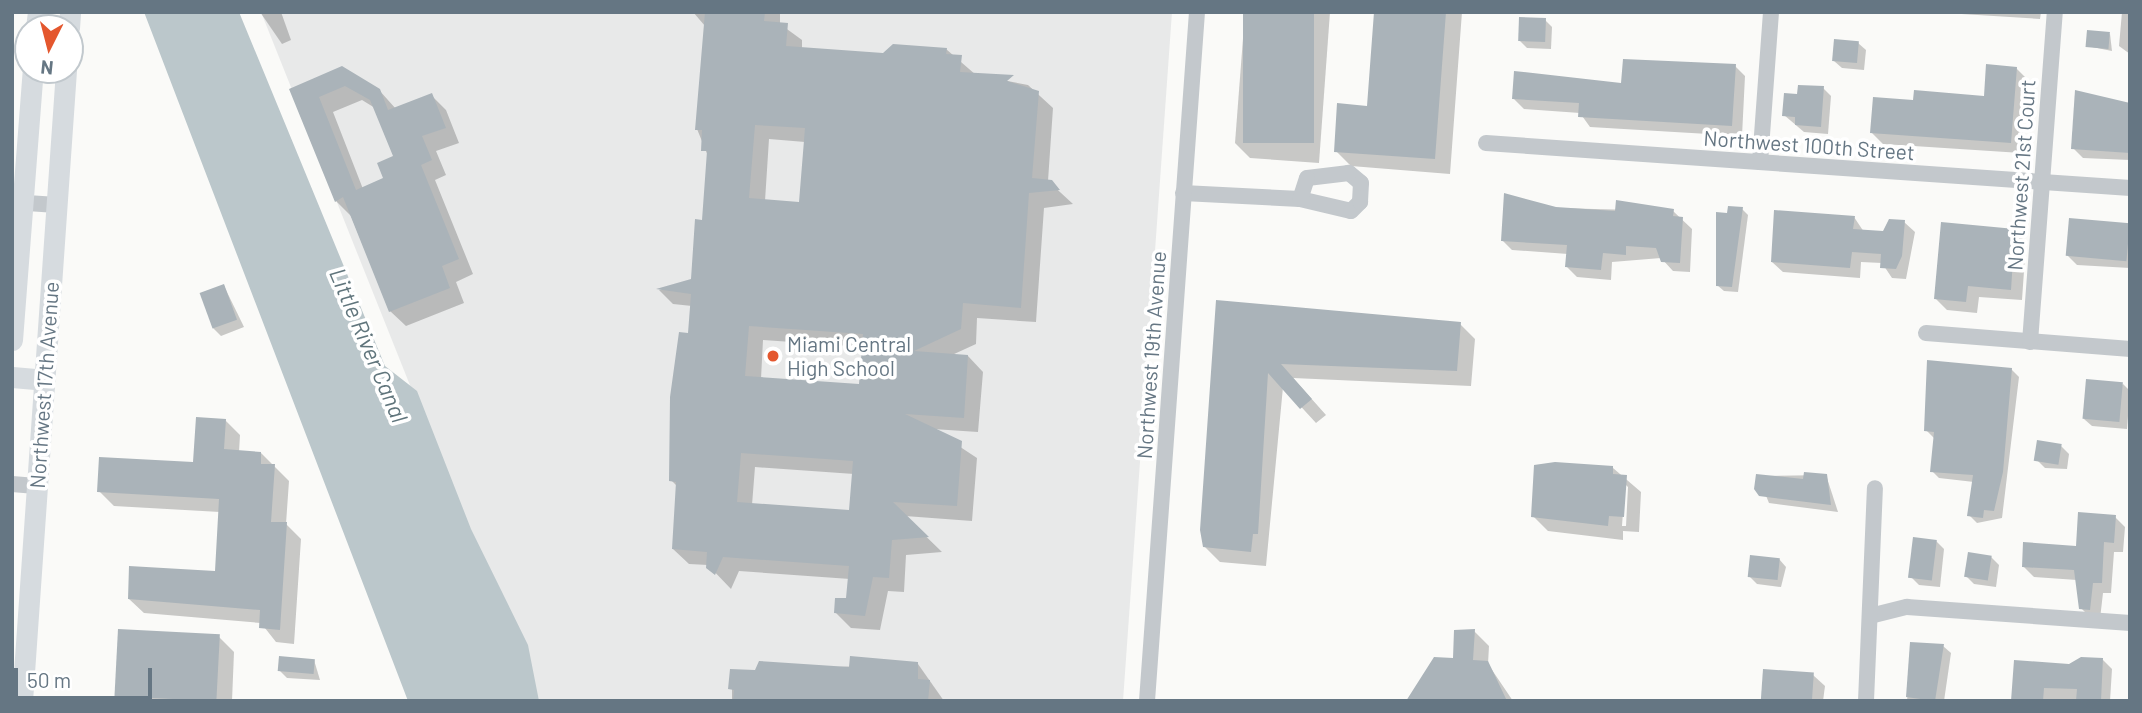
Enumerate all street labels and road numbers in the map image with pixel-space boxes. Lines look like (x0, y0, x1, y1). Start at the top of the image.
street label: Northwest 21st Court (2002, 79, 2040, 271)
street label: Northwest 100th Street (1703, 125, 1915, 165)
street label: Northwest 19th Avenue (1131, 250, 1171, 460)
street label: Northwest 17th Avenue (24, 281, 64, 489)

